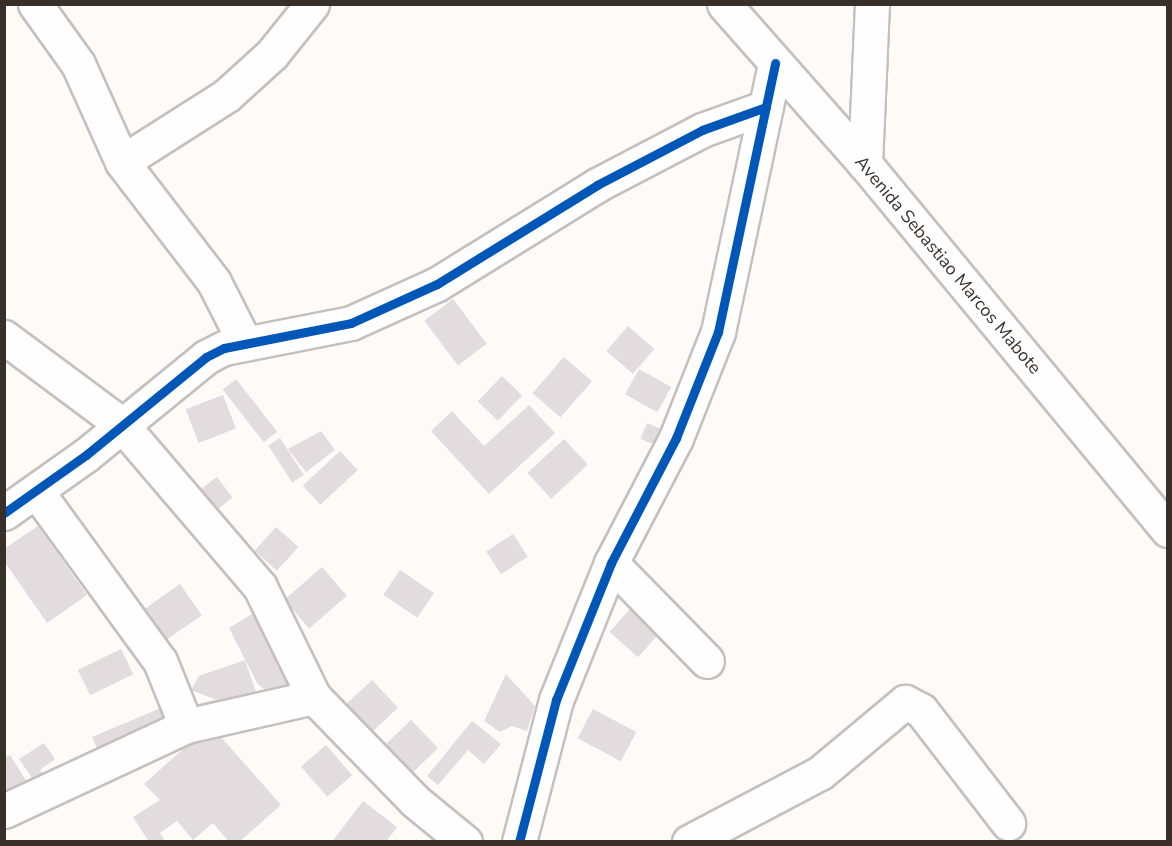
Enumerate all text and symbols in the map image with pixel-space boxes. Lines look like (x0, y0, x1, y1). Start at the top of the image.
street label: Avenida Sebastiao Marcos Mabote (850, 152, 1046, 378)

